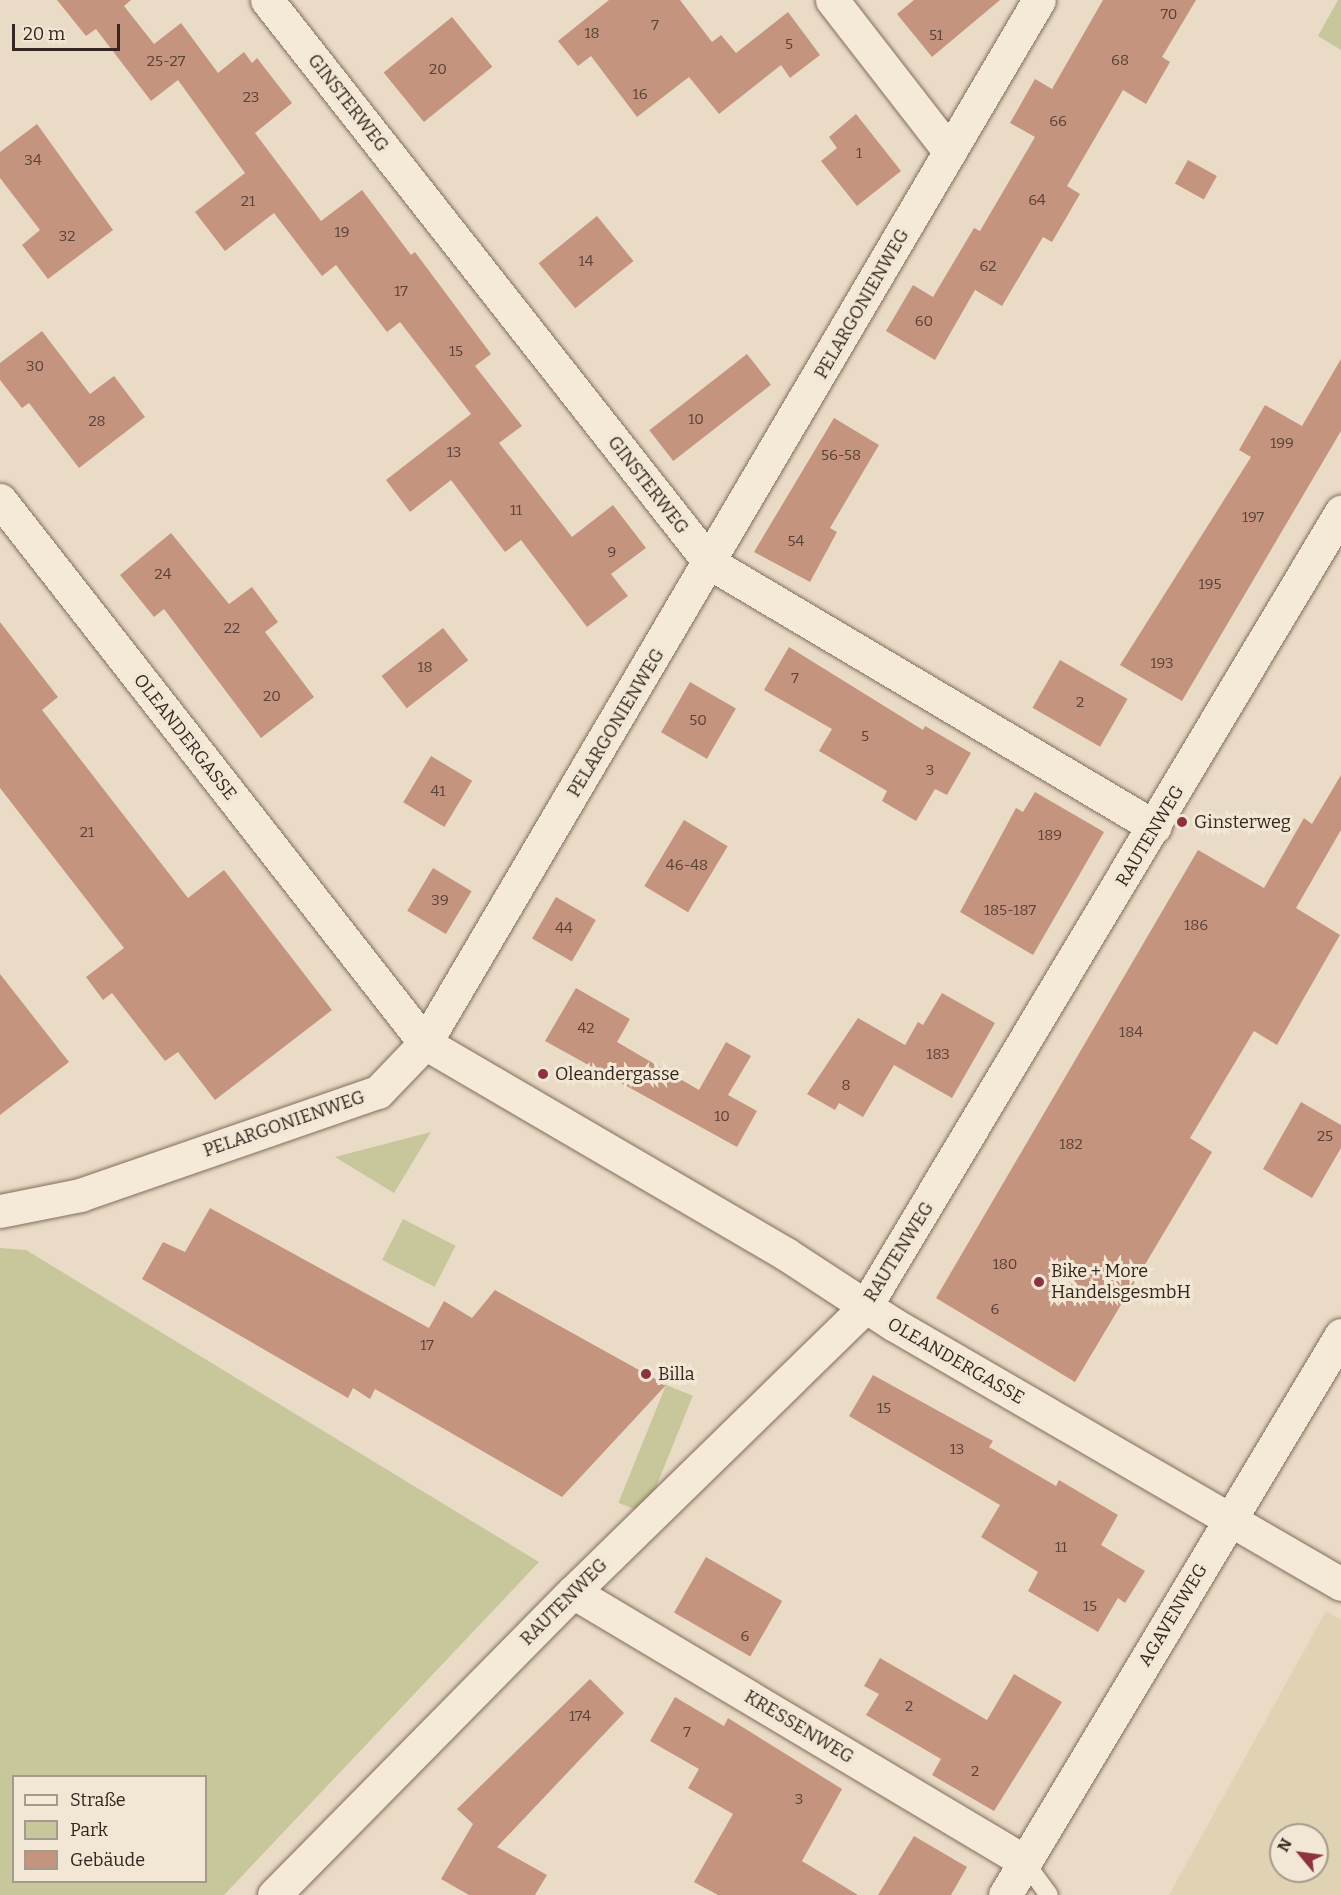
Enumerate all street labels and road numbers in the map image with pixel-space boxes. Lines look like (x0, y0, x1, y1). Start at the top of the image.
street label: GINSTERWEG (303, 50, 393, 156)
street label: PELARGONIENWEG (810, 225, 914, 383)
street label: GINSTERWEG (603, 432, 693, 538)
street label: PELARGONIENWEG (563, 645, 669, 801)
street label: OLEANDERGASSE (129, 670, 241, 804)
street label: RAUTENWEG (1111, 782, 1189, 890)
street label: PELARGONIENWEG (200, 1086, 368, 1162)
street label: RAUTENWEG (860, 1198, 938, 1306)
street label: OLEANDERGASSE (884, 1313, 1028, 1409)
street label: RAUTENWEG (516, 1554, 612, 1650)
street label: AGAVENWEG (1134, 1560, 1212, 1670)
street label: KRESSENWEG (740, 1686, 858, 1768)

